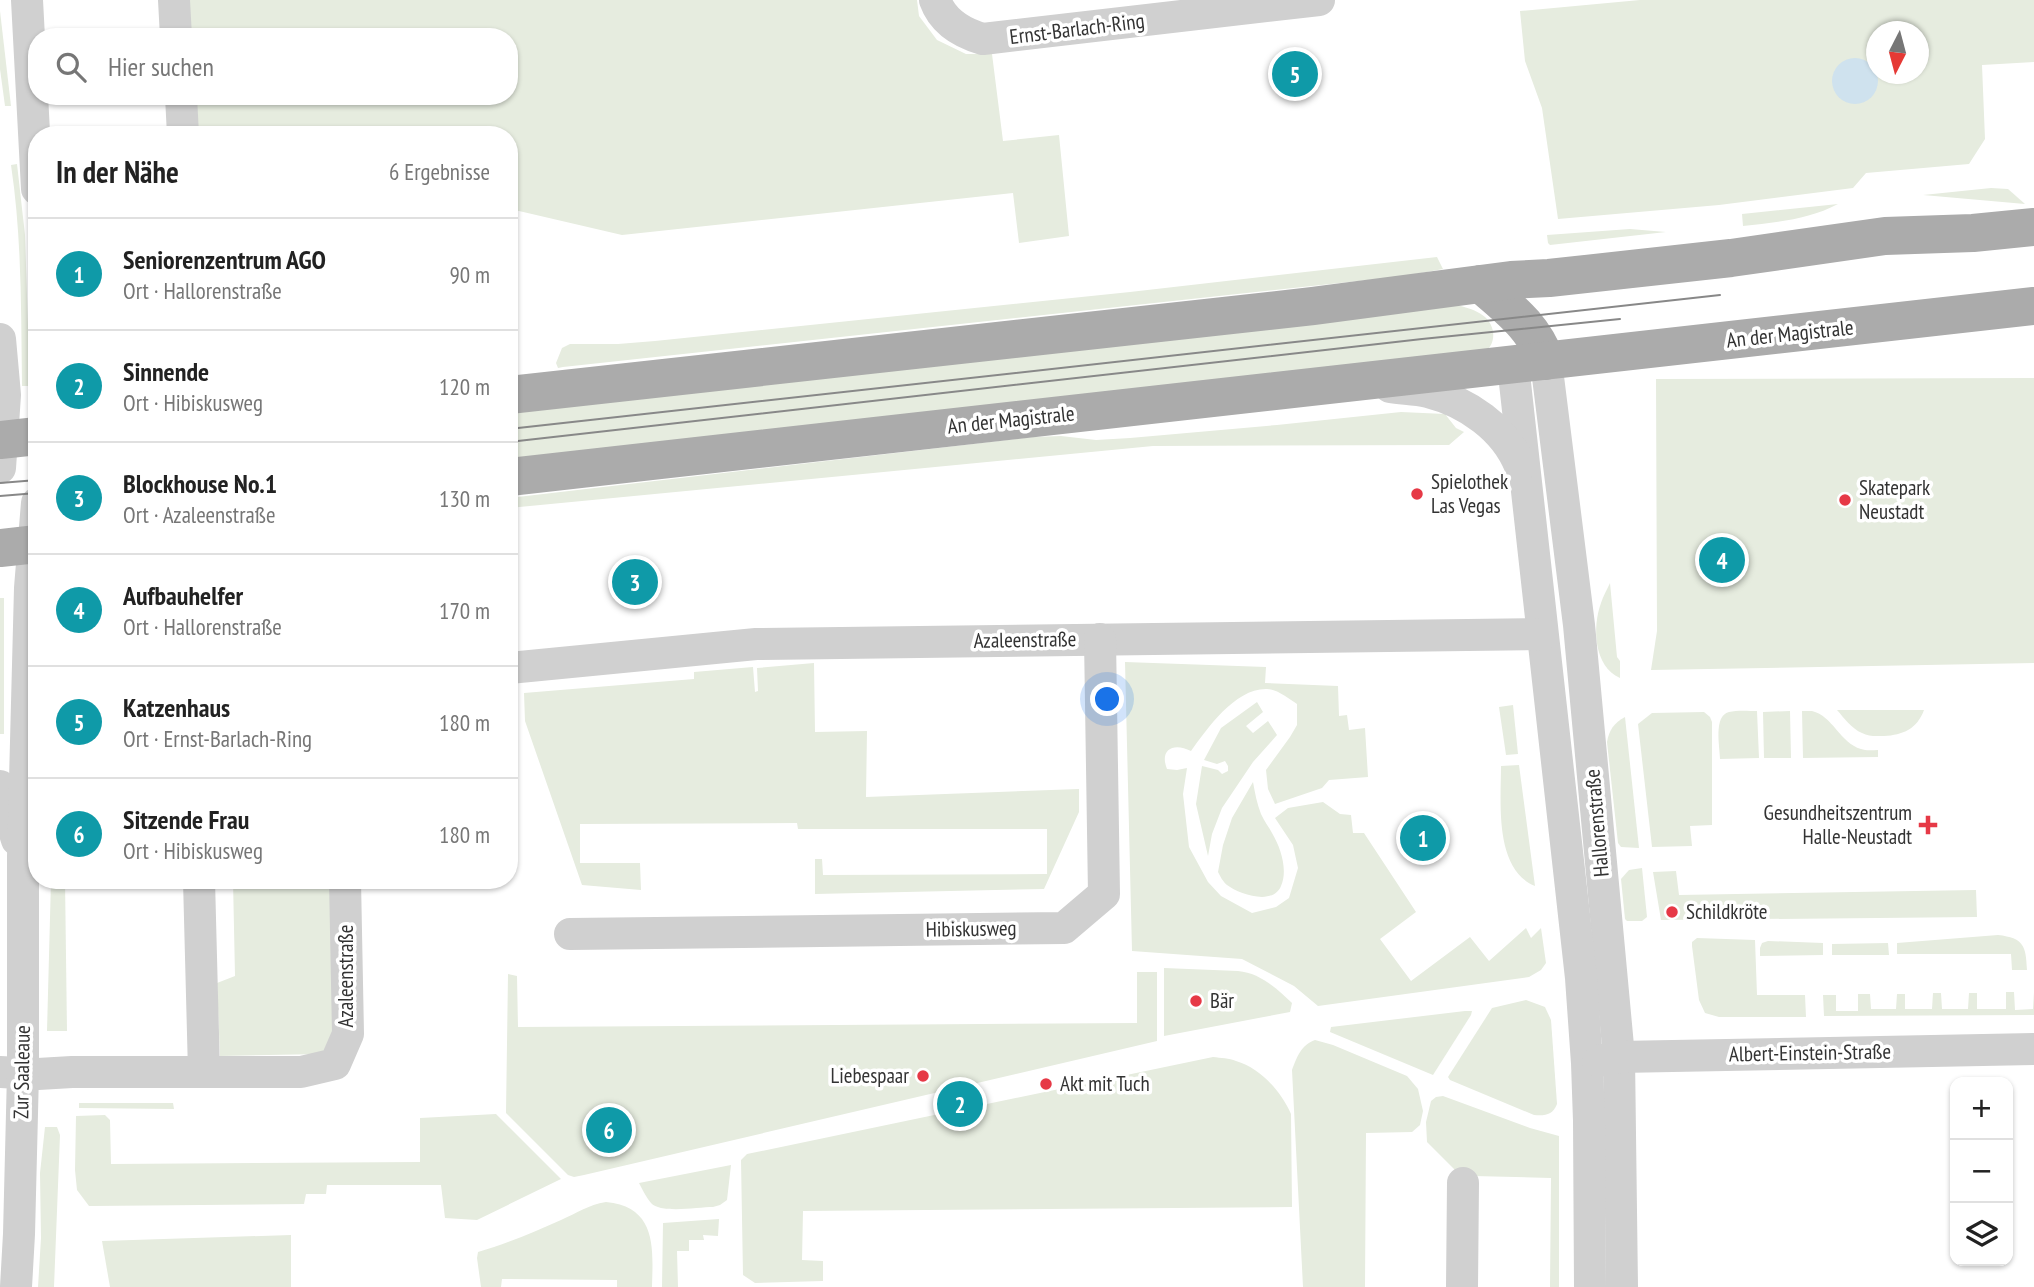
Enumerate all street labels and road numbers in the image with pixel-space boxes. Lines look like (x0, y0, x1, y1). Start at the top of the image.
street label: Ernst-Barlach-Ring (1008, 7, 1146, 50)
street label: An der Magistrale (1725, 313, 1855, 354)
street label: An der Magistrale (946, 399, 1076, 440)
street label: Azaleenstraße (973, 625, 1077, 654)
street label: Hallorenstraße (1578, 768, 1615, 878)
street label: Hibiskusweg (925, 914, 1017, 943)
street label: Azaleenstraße (332, 925, 359, 1027)
street label: Zur Saaleaue (7, 1025, 36, 1119)
street label: Albert-Einstein-Straße (1729, 1038, 1891, 1067)

